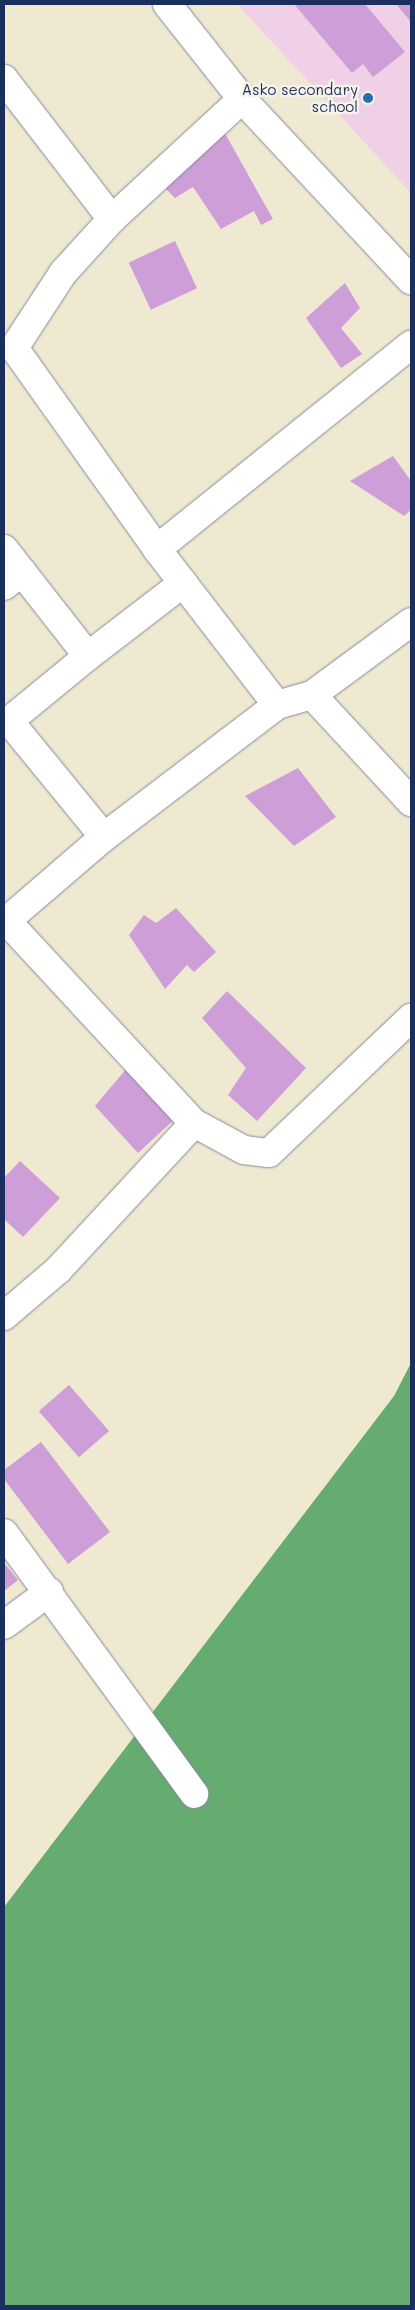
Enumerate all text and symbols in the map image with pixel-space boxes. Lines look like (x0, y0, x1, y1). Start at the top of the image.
place label: Asko secondary school (242, 80, 358, 115)
marker: Asko secondary school (362, 92, 374, 104)

